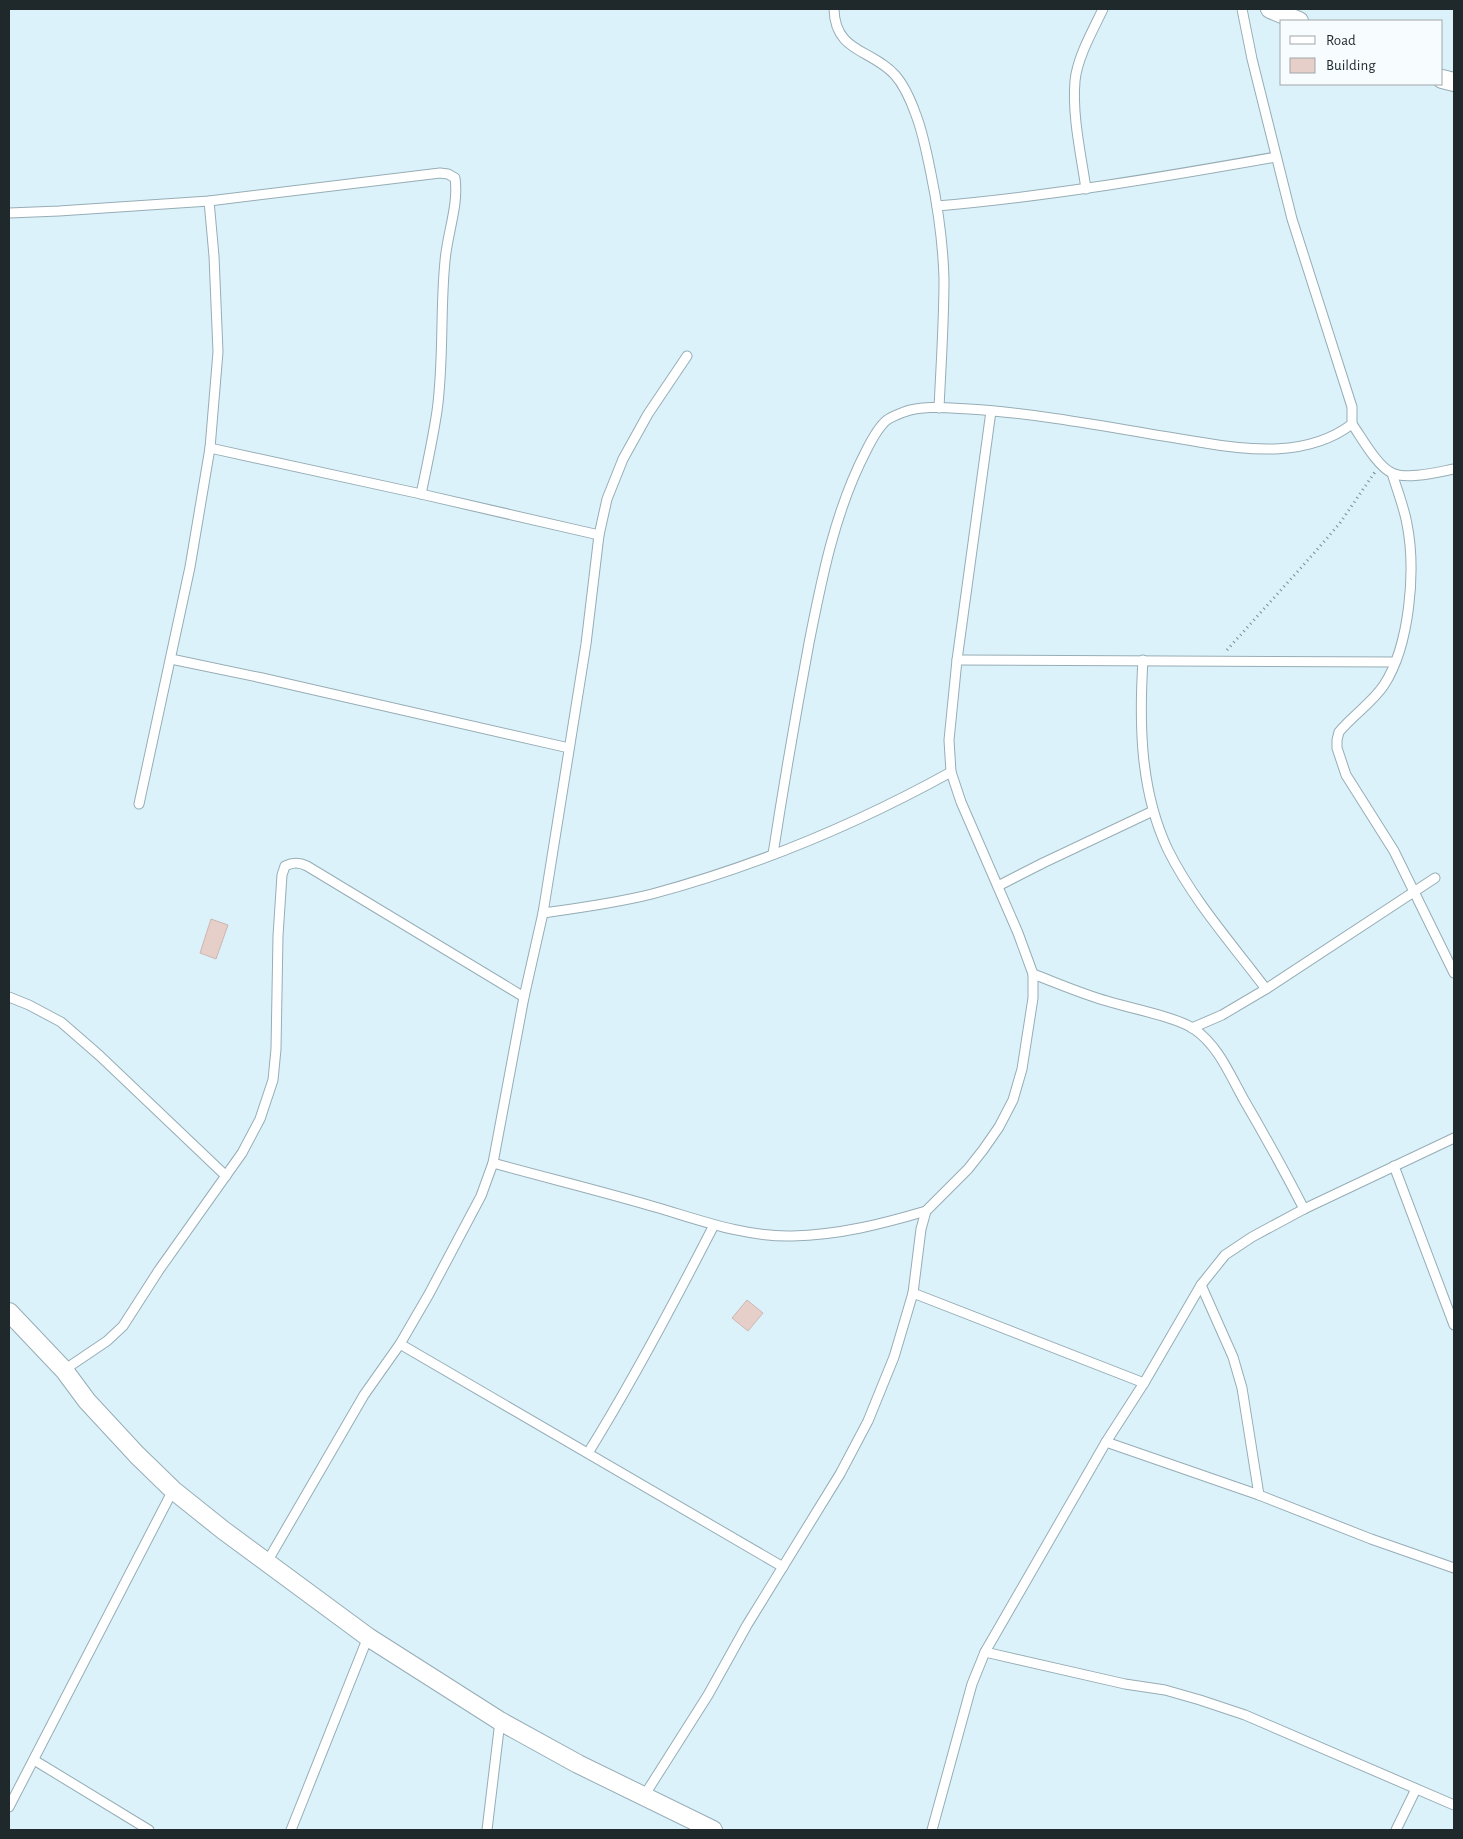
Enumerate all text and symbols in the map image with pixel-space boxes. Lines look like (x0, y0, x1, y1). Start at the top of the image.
legend (1280, 20, 1443, 85)
text: Road (1326, 33, 1356, 48)
text: Building (1326, 58, 1376, 73)

